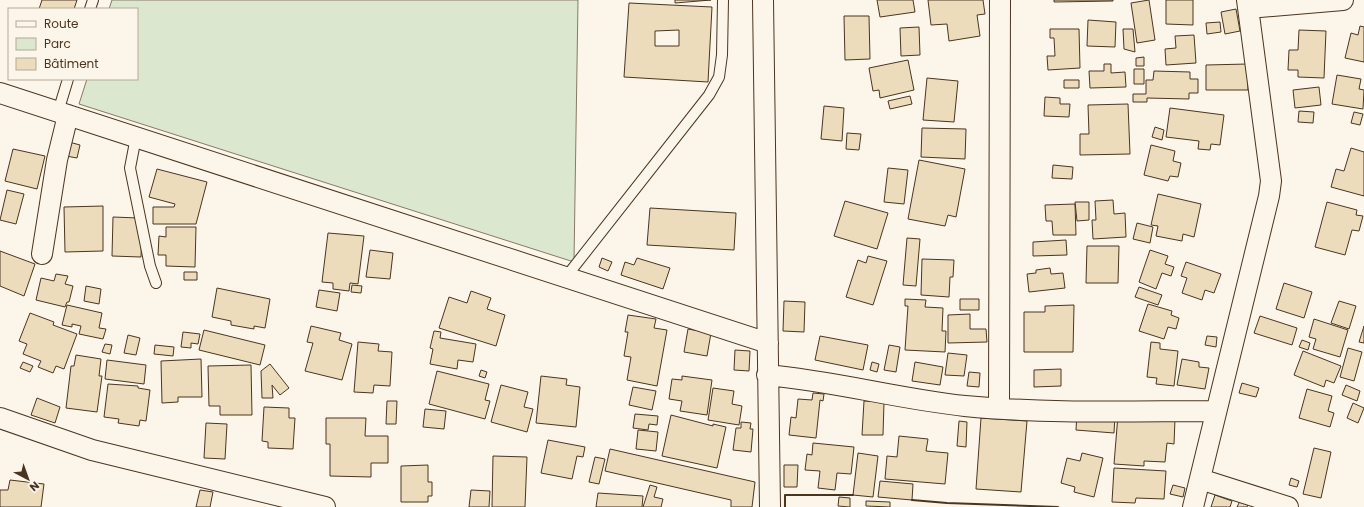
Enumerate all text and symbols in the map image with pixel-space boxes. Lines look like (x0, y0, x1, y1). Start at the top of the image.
legend (8, 8, 138, 80)
text: Route (44, 15, 78, 32)
text: Parc (44, 35, 71, 52)
text: Bâtiment (44, 55, 99, 72)
north arrow (8, 459, 48, 499)
text: N (26, 478, 43, 495)

